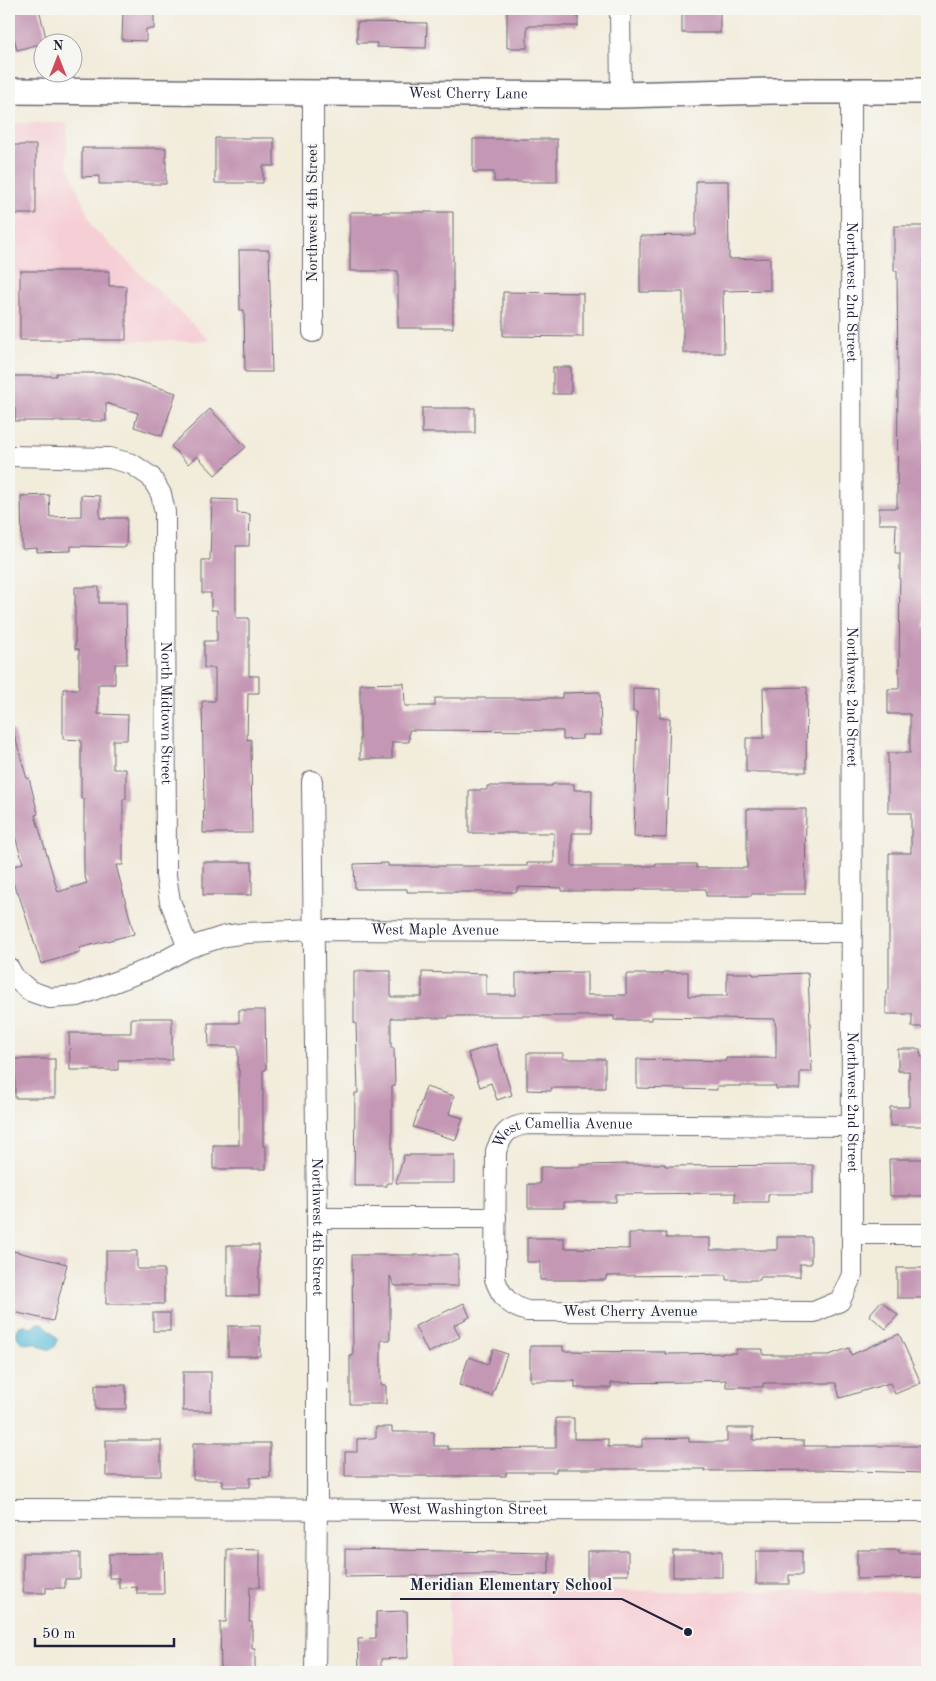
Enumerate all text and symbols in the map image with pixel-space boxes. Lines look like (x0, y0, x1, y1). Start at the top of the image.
north arrow (32, 32, 82, 82)
text: N (53, 39, 64, 53)
street label: West Cherry Lane (408, 86, 528, 102)
street label: Northwest 4th Street (306, 144, 321, 282)
street label: Northwest 2nd Street (844, 221, 859, 363)
street label: Northwest 2nd Street (844, 626, 859, 768)
street label: North Midtown Street (158, 641, 173, 785)
street label: West Maple Avenue (371, 923, 499, 938)
street label: Northwest 2nd Street (844, 1031, 859, 1173)
street label: West Camellia Avenue (491, 1116, 632, 1150)
street label: Northwest 4th Street (309, 1158, 325, 1296)
street label: West Cherry Avenue (563, 1305, 697, 1320)
street label: West Washington Street (388, 1502, 548, 1518)
callout: Meridian Elementary School (400, 1568, 622, 1599)
text: Meridian Elementary School (410, 1578, 612, 1594)
scale bar (35, 1616, 174, 1648)
text: 50 m (42, 1627, 76, 1642)

